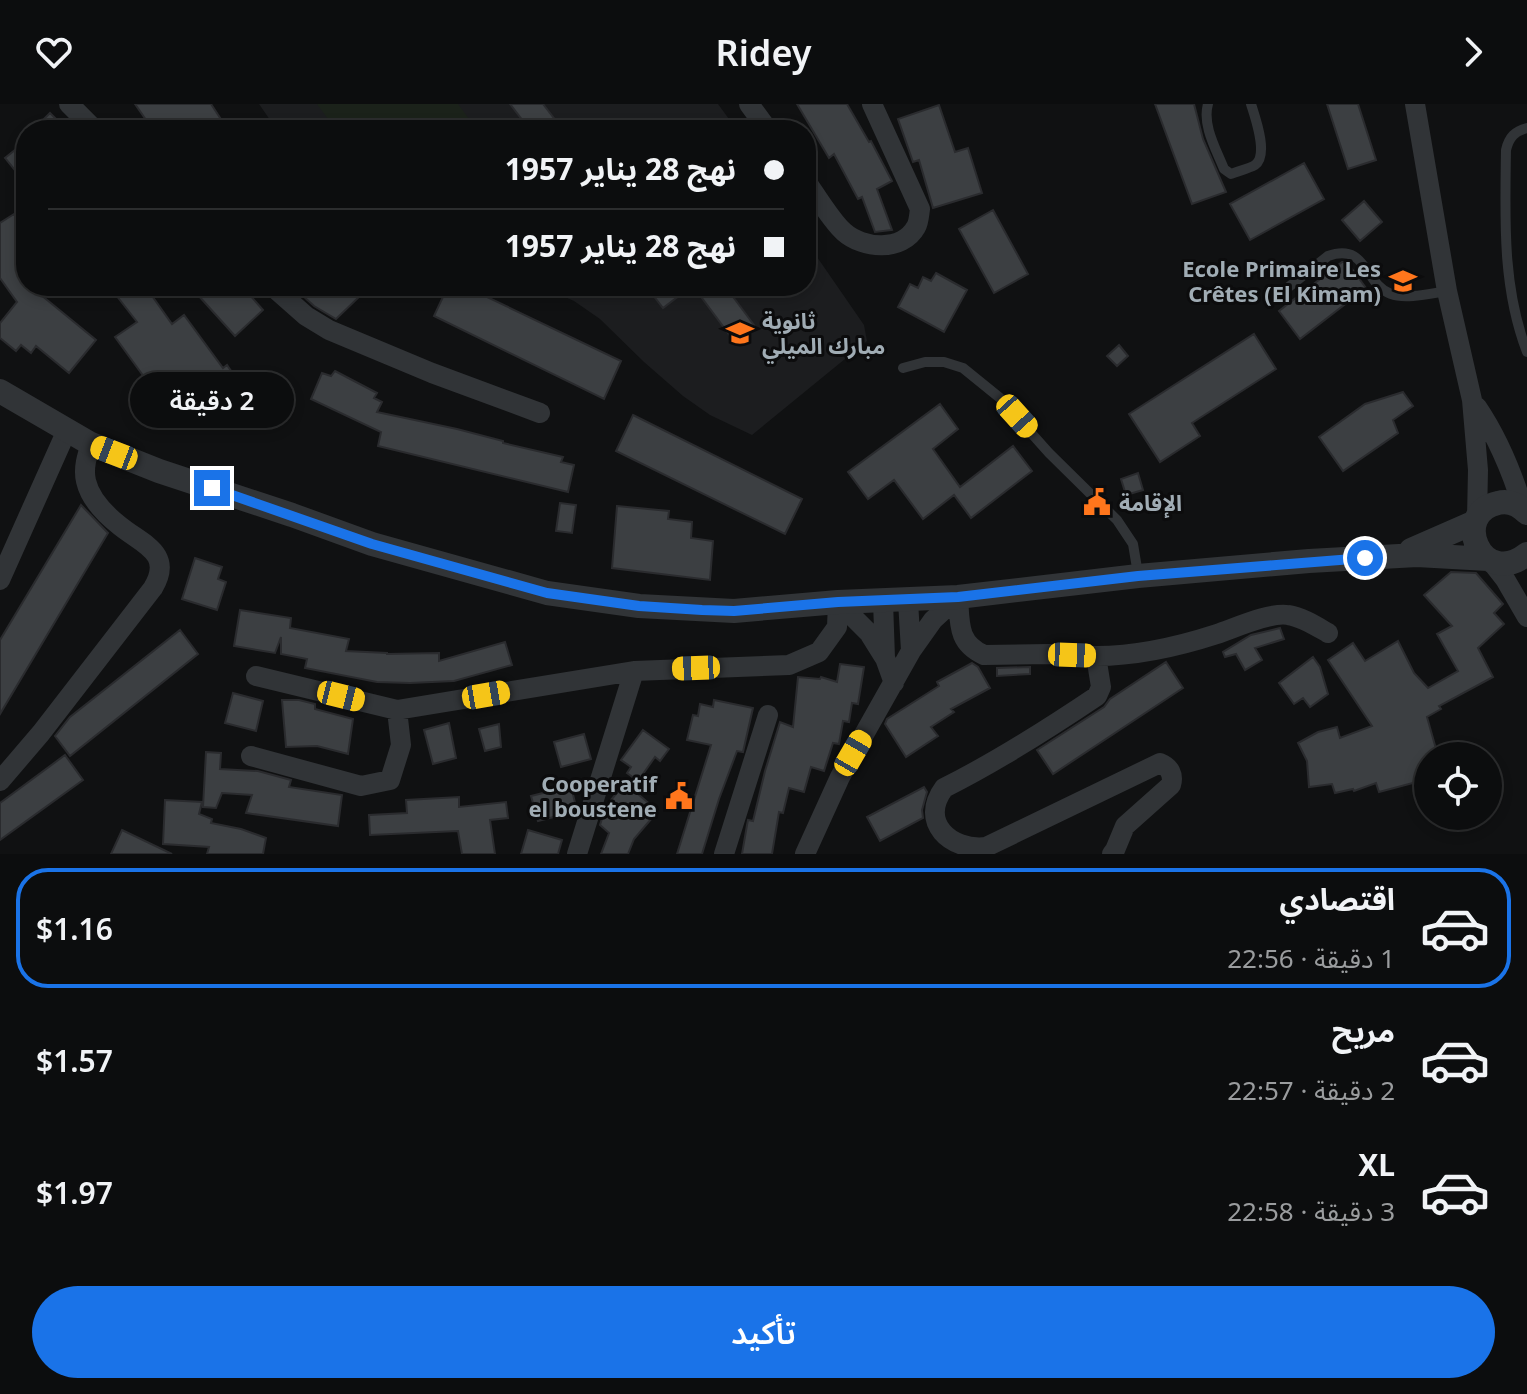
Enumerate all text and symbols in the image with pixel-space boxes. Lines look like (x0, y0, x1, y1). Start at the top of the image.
text: Ridey (716, 28, 811, 77)
icon: heart (32, 30, 76, 74)
icon: forward (1451, 30, 1495, 74)
text: نهج 28 يناير 1957 (505, 148, 736, 189)
text: نهج 28 يناير 1957 (505, 225, 736, 266)
place label: Ecole Primaire Les Crêtes (El Kimam) (1182, 253, 1381, 308)
school or university icon: Ecole Primaire Les Crêtes (El Kimam) (1388, 266, 1418, 296)
place label: ثانوية مبارك الميلي (762, 305, 885, 364)
school or university icon: ثانوية مبارك الميلي (725, 318, 755, 348)
callout: 2 دقيقة (130, 372, 294, 428)
text: 2 دقيقة (170, 382, 254, 418)
car (992, 390, 1042, 442)
car (87, 433, 141, 473)
route end (194, 470, 230, 506)
public building icon: الإقامة (1082, 487, 1112, 517)
place label: الإقامة (1119, 487, 1182, 519)
route start (1347, 540, 1383, 576)
car (1048, 642, 1096, 668)
car (672, 655, 720, 681)
car (315, 679, 367, 713)
car (460, 679, 512, 711)
car (831, 726, 875, 780)
map controls (1414, 742, 1502, 830)
button: locate (1414, 742, 1502, 830)
place label: Cooperatif el boustene (528, 768, 658, 823)
public building icon: Cooperatif el boustene (664, 781, 694, 811)
text: اقتصادي (1280, 878, 1395, 919)
icon: car (1419, 892, 1491, 964)
text: $1.16 (36, 908, 113, 949)
text: 1 دقيقة · 22:56 (1227, 940, 1395, 976)
text: مريح (1332, 1010, 1395, 1051)
icon: car (1419, 1024, 1491, 1096)
text: $1.57 (36, 1040, 113, 1081)
text: 2 دقيقة · 22:57 (1227, 1072, 1395, 1108)
text: XL (1358, 1144, 1395, 1185)
icon: car (1419, 1156, 1491, 1228)
text: $1.97 (36, 1172, 113, 1213)
text: 3 دقيقة · 22:58 (1227, 1193, 1395, 1229)
button: تأكيد (32, 1286, 1495, 1378)

